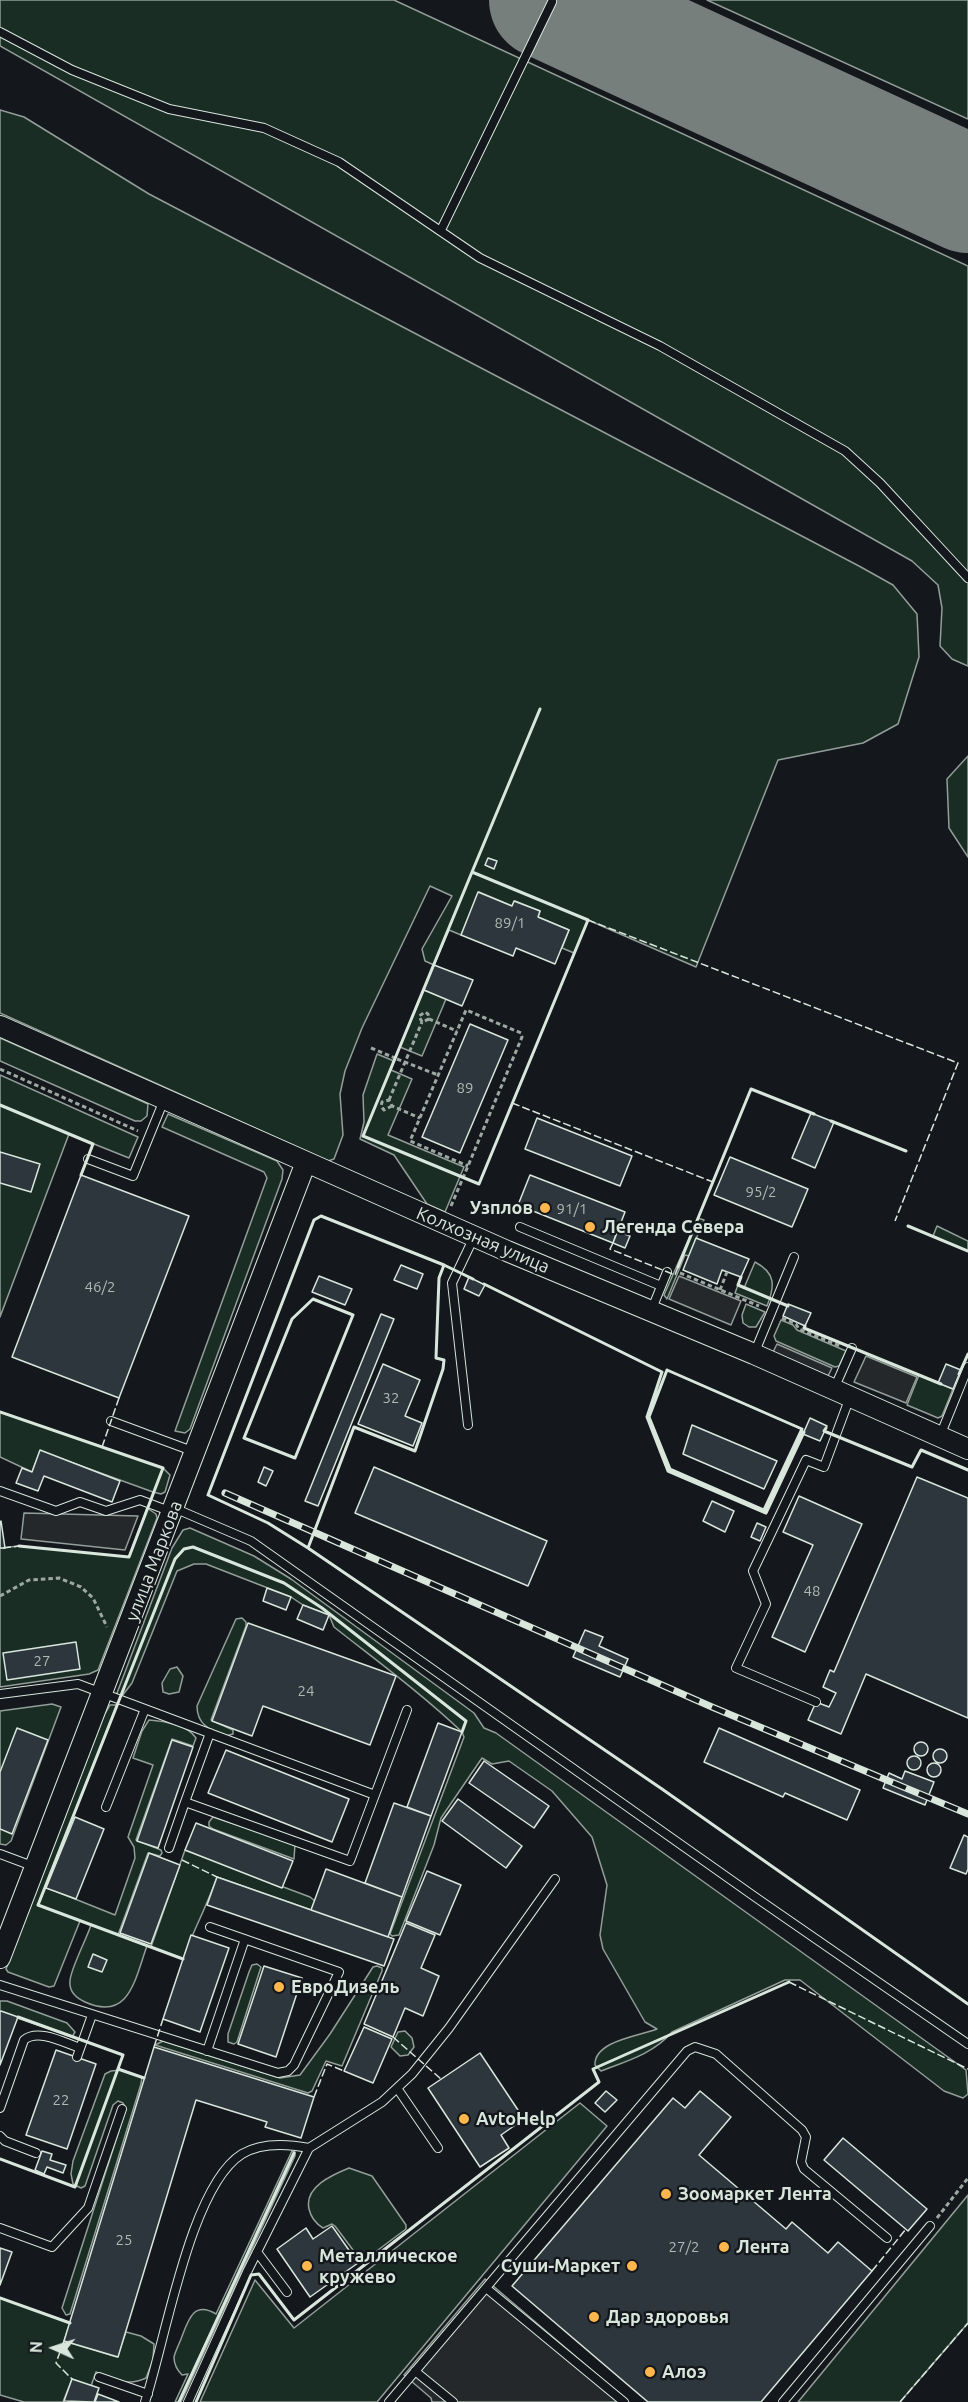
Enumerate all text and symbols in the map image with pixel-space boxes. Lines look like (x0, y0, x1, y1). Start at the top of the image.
house number: 89/1 (495, 914, 525, 932)
house number: 89 (457, 1079, 473, 1097)
house number: 95/2 (746, 1183, 776, 1201)
place label: Узплов (470, 1197, 533, 1219)
house number: 91/1 (557, 1200, 587, 1218)
marker: Узплов (538, 1201, 552, 1215)
street label: Колхозная улица (413, 1202, 553, 1278)
place label: Легенда Севера (602, 1216, 744, 1238)
marker: Легенда Севера (583, 1220, 597, 1234)
house number: 46/2 (85, 1278, 115, 1296)
house number: 32 (383, 1389, 399, 1407)
street label: улица Маркова (121, 1498, 187, 1624)
house number: 48 (804, 1582, 820, 1600)
house number: 27 (34, 1652, 50, 1670)
house number: 24 (298, 1682, 314, 1700)
place label: ЕвроДизель (291, 1976, 399, 1998)
marker: ЕвроДизель (272, 1980, 286, 1994)
house number: 22 (53, 2091, 69, 2109)
place label: AvtoHelp (476, 2108, 556, 2130)
marker: AvtoHelp (457, 2112, 471, 2126)
place label: Зоомаркет Лента (678, 2183, 832, 2205)
marker: Зоомаркет Лента (659, 2187, 673, 2201)
house number: 25 (116, 2231, 132, 2249)
place label: Лента (736, 2236, 790, 2258)
house number: 27/2 (669, 2238, 699, 2256)
marker: Лента (717, 2240, 731, 2254)
place label: Металлическое кружево (319, 2245, 458, 2288)
place label: Суши-Маркет (501, 2255, 620, 2277)
marker: Металлическое кружево (300, 2259, 314, 2273)
marker: Суши-Маркет (625, 2259, 639, 2273)
place label: Дар здоровья (606, 2306, 729, 2328)
marker: Дар здоровья (587, 2310, 601, 2324)
north arrow (24, 2318, 84, 2378)
text: N (27, 2341, 45, 2353)
place label: Алоэ (662, 2361, 706, 2383)
marker: Алоэ (643, 2365, 657, 2379)

